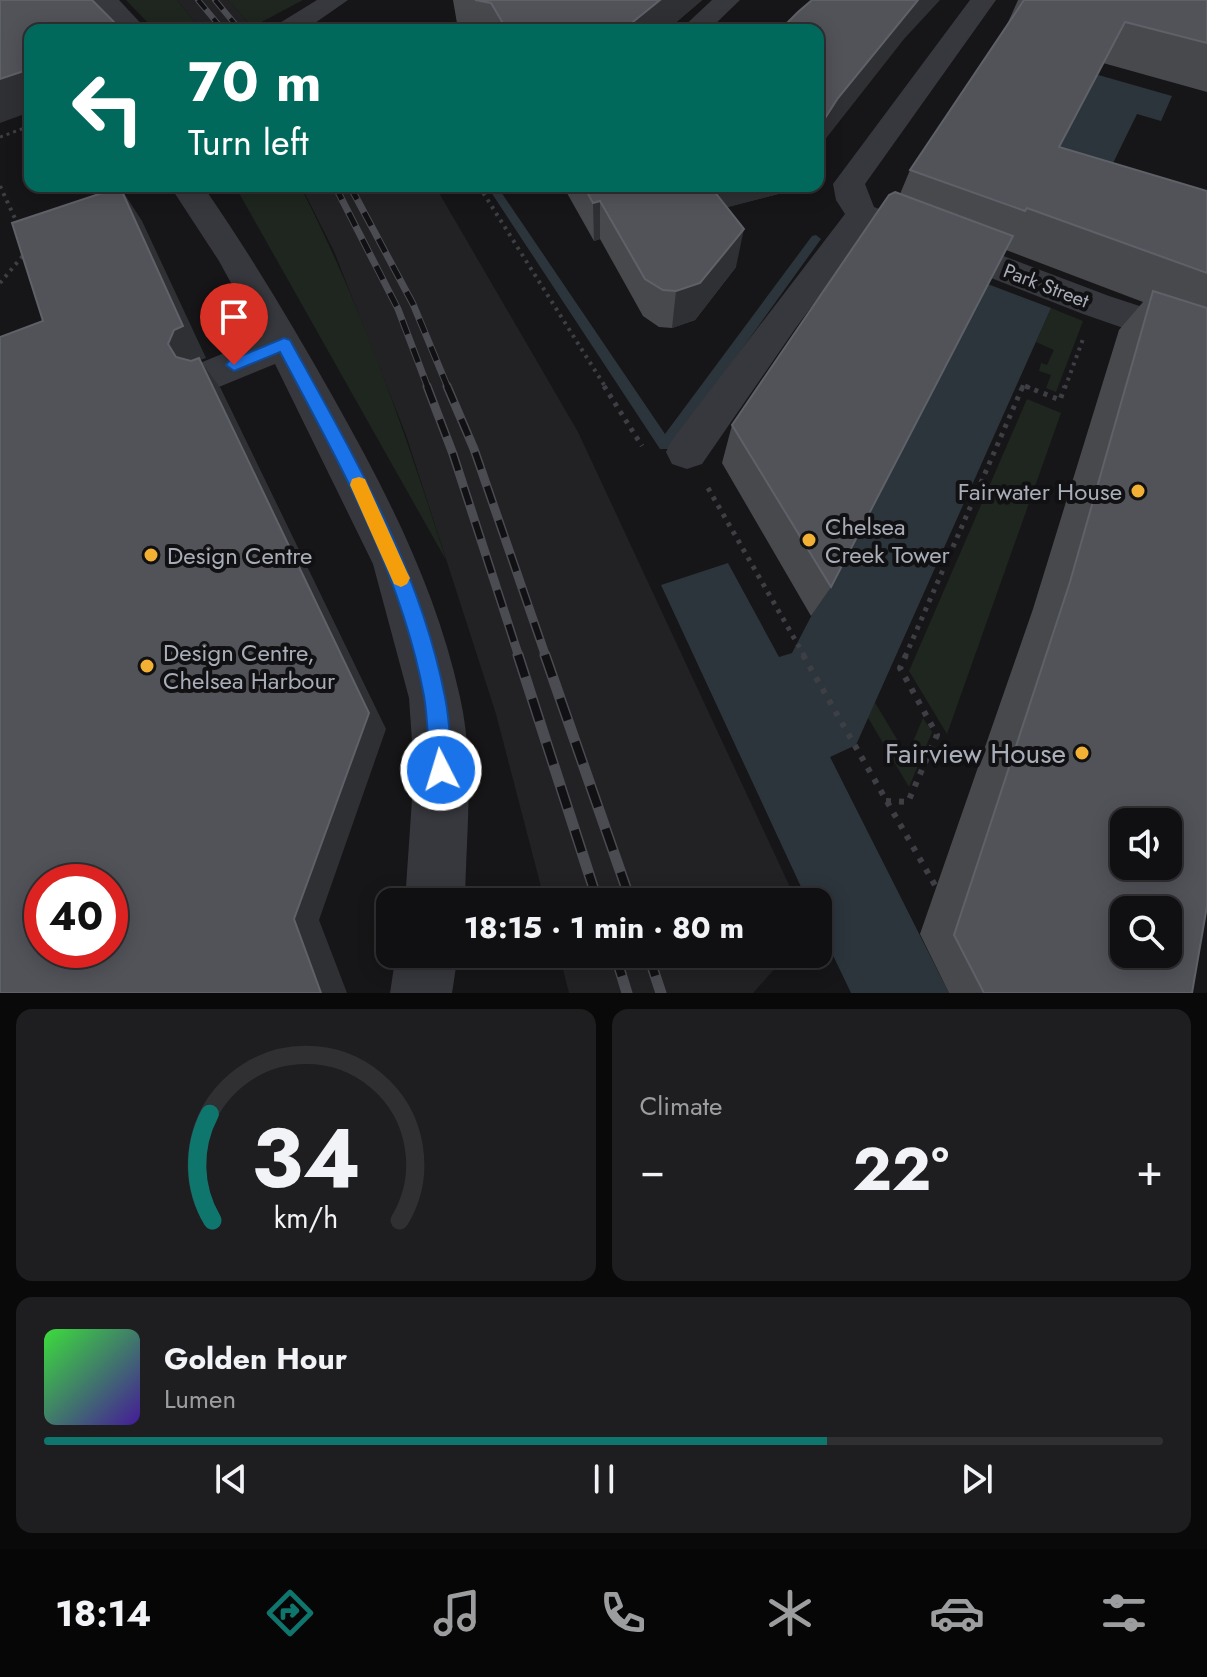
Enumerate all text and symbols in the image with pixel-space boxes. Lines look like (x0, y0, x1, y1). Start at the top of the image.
text: 70 m (188, 41, 322, 122)
icon: left (56, 56, 160, 160)
text: Turn left (188, 116, 309, 168)
street label: Park Street (999, 256, 1093, 316)
pin (200, 283, 268, 365)
icon: arrive (212, 295, 256, 339)
place label: Fairwater House (958, 474, 1122, 509)
marker: Fairwater House (1129, 482, 1147, 500)
place label: Chelsea Creek Tower (825, 509, 951, 572)
marker: Chelsea Creek Tower (800, 531, 818, 549)
place label: Design Centre (167, 538, 312, 573)
marker: Design Centre (142, 546, 160, 564)
place label: Design Centre, Chelsea Harbour (163, 635, 336, 698)
marker: Design Centre, Chelsea Harbour (138, 657, 156, 675)
position arrow (399, 728, 483, 812)
place label: Fairview House (885, 733, 1066, 774)
marker: Fairview House (1073, 744, 1091, 762)
map controls (1110, 808, 1182, 968)
button: sound (1110, 808, 1182, 880)
speed limit sign: 40 (24, 864, 128, 968)
button: search (1110, 896, 1182, 968)
text: 18:15 · 1 min · 80 m (464, 906, 744, 949)
text: Climate (640, 1087, 722, 1125)
text: 34 (251, 1098, 361, 1218)
text: 22° (852, 1126, 949, 1213)
text: − (640, 1138, 665, 1202)
text: + (1136, 1138, 1163, 1202)
text: km/h (273, 1197, 338, 1239)
text: Golden Hour (164, 1337, 347, 1380)
text: Lumen (164, 1380, 236, 1418)
icon: previous (209, 1457, 253, 1501)
icon: pause (582, 1457, 626, 1501)
icon: next (955, 1457, 999, 1501)
icon: directions (262, 1585, 318, 1641)
icon: music (429, 1585, 485, 1641)
icon: phone (595, 1585, 651, 1641)
icon: climate (762, 1585, 818, 1641)
icon: car (929, 1585, 985, 1641)
icon: filters (1096, 1585, 1152, 1641)
text: 18:14 (55, 1587, 151, 1639)

